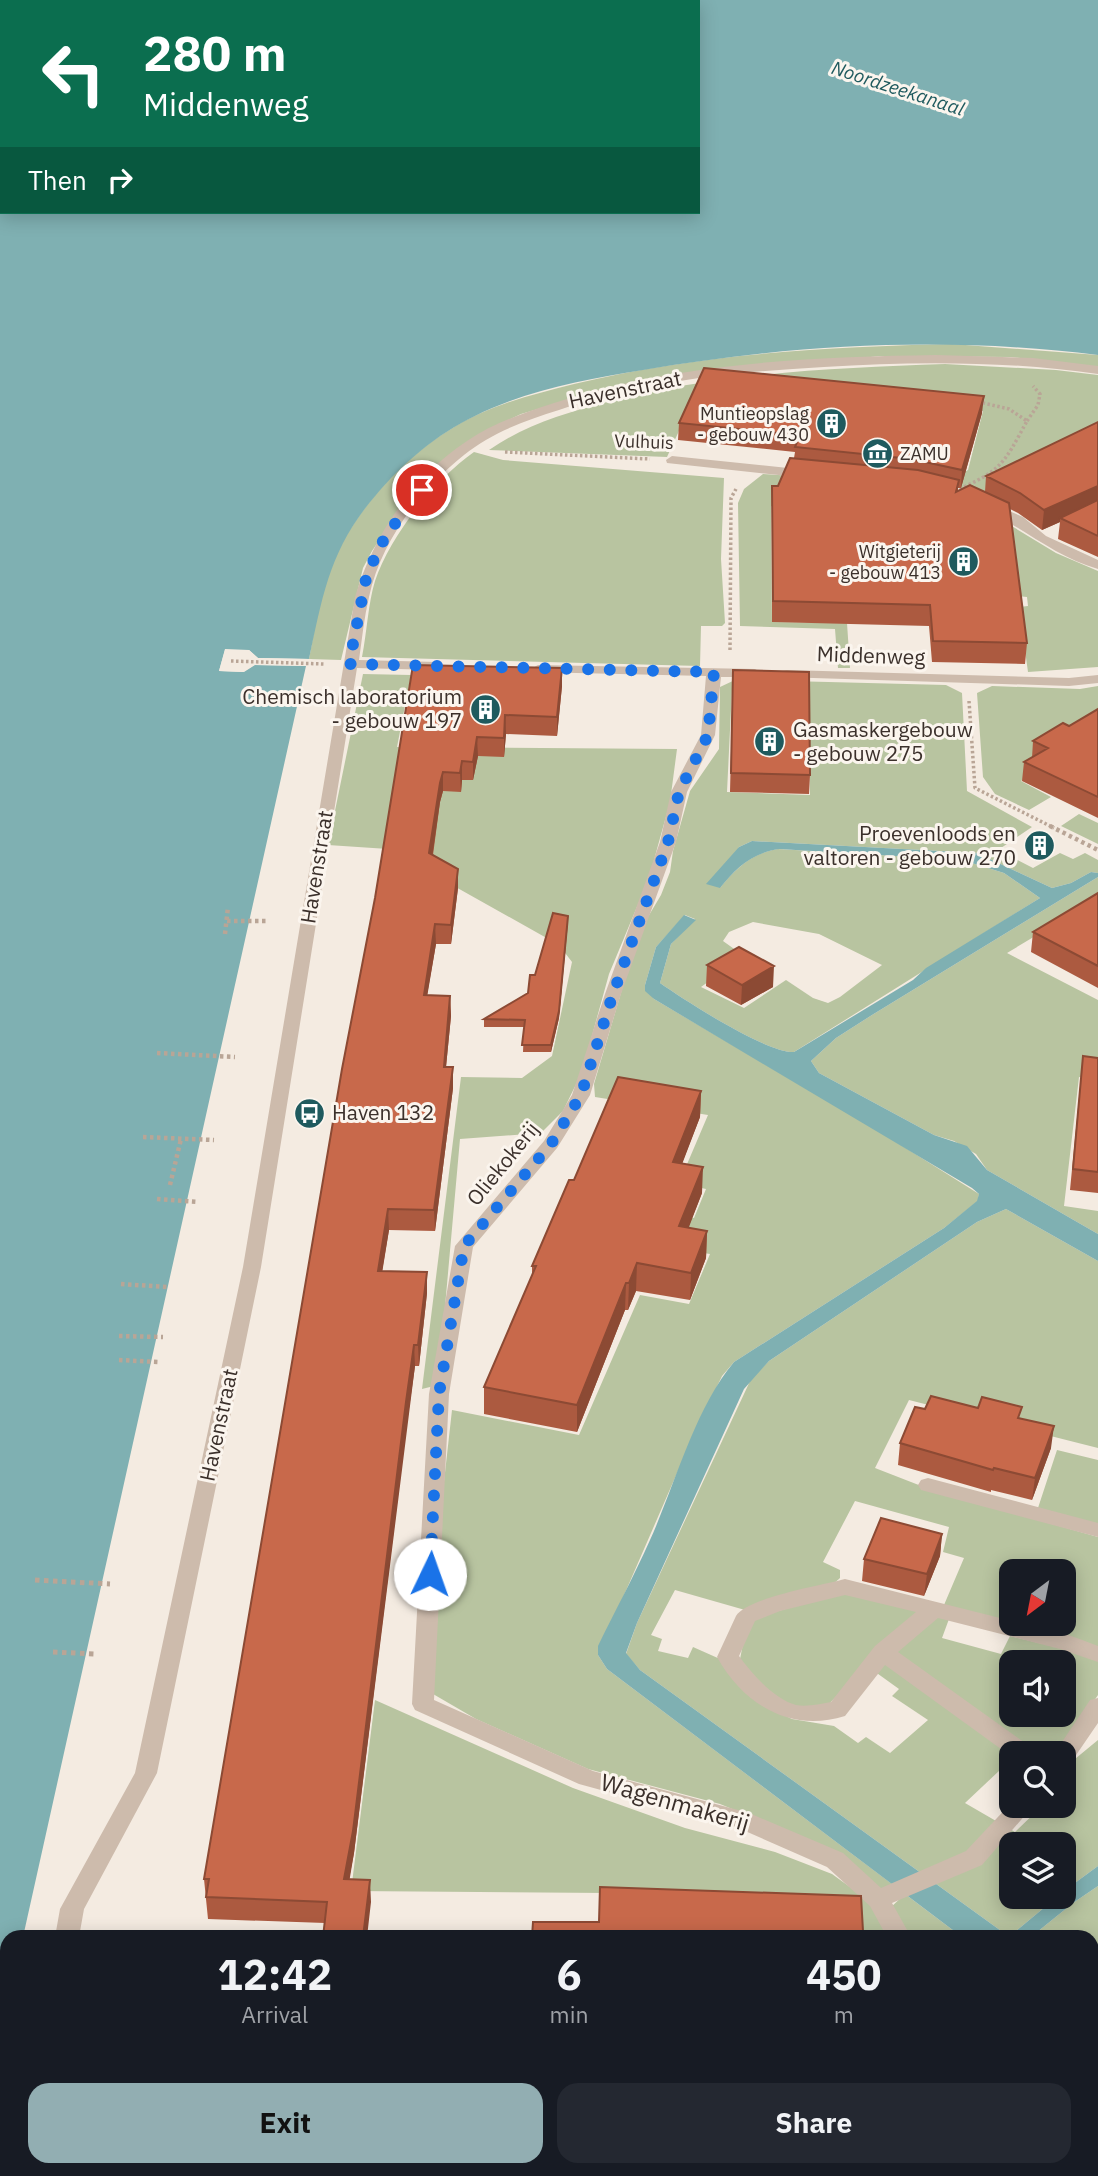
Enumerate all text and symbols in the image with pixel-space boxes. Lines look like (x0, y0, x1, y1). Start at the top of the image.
text: 280 m (143, 21, 287, 84)
icon: left (28, 28, 119, 119)
water label: Noordzeekanaal (829, 55, 967, 121)
text: Middenweg (143, 83, 309, 125)
icon: right (101, 161, 139, 199)
text: Then (28, 163, 87, 197)
street label: Havenstraat (566, 363, 684, 415)
place label: Muntieopslag - gebouw 430 (697, 402, 809, 446)
building icon: Muntieopslag - gebouw 430 (815, 407, 849, 441)
street label: Vulhuis (614, 429, 674, 454)
museum icon: ZAMU (860, 437, 894, 471)
place label: ZAMU (900, 442, 949, 465)
pin (392, 460, 452, 520)
icon: arrive (403, 471, 441, 509)
place label: Witgieterij - gebouw 413 (829, 540, 941, 584)
building icon: Witgieterij - gebouw 413 (947, 545, 981, 579)
street label: Middenweg (816, 639, 926, 671)
place label: Chemisch laboratorium - gebouw 197 (242, 682, 462, 734)
building icon: Chemisch laboratorium - gebouw 197 (468, 692, 502, 726)
place label: Gasmaskergebouw - gebouw 275 (793, 715, 973, 767)
building icon: Gasmaskergebouw - gebouw 275 (753, 725, 787, 759)
street label: Havenstraat (293, 808, 339, 926)
place label: Proevenloods en valtoren - gebouw 270 (803, 819, 1016, 871)
building icon: Proevenloods en valtoren - gebouw 270 (1022, 829, 1056, 863)
bus stop icon: Haven 132 (292, 1096, 326, 1130)
place label: Haven 132 (332, 1098, 434, 1126)
street label: Oliekokerij (460, 1116, 545, 1211)
street label: Havenstraat (192, 1366, 244, 1484)
position arrow (393, 1537, 467, 1611)
north arrow (999, 1559, 1076, 1636)
map controls (999, 1559, 1076, 1909)
button: sound (999, 1650, 1076, 1727)
button: search (999, 1741, 1076, 1818)
street label: Wagenmakerij (597, 1766, 753, 1839)
button: layers (999, 1832, 1076, 1909)
text: 12:42 (217, 1947, 332, 2002)
text: 6 (556, 1947, 582, 2002)
text: 450 (806, 1947, 882, 2002)
text: Arrival (241, 1999, 308, 2029)
text: min (550, 1999, 588, 2029)
text: m (834, 1999, 854, 2029)
button: Exit (28, 2083, 543, 2163)
button: Share (557, 2083, 1071, 2163)

